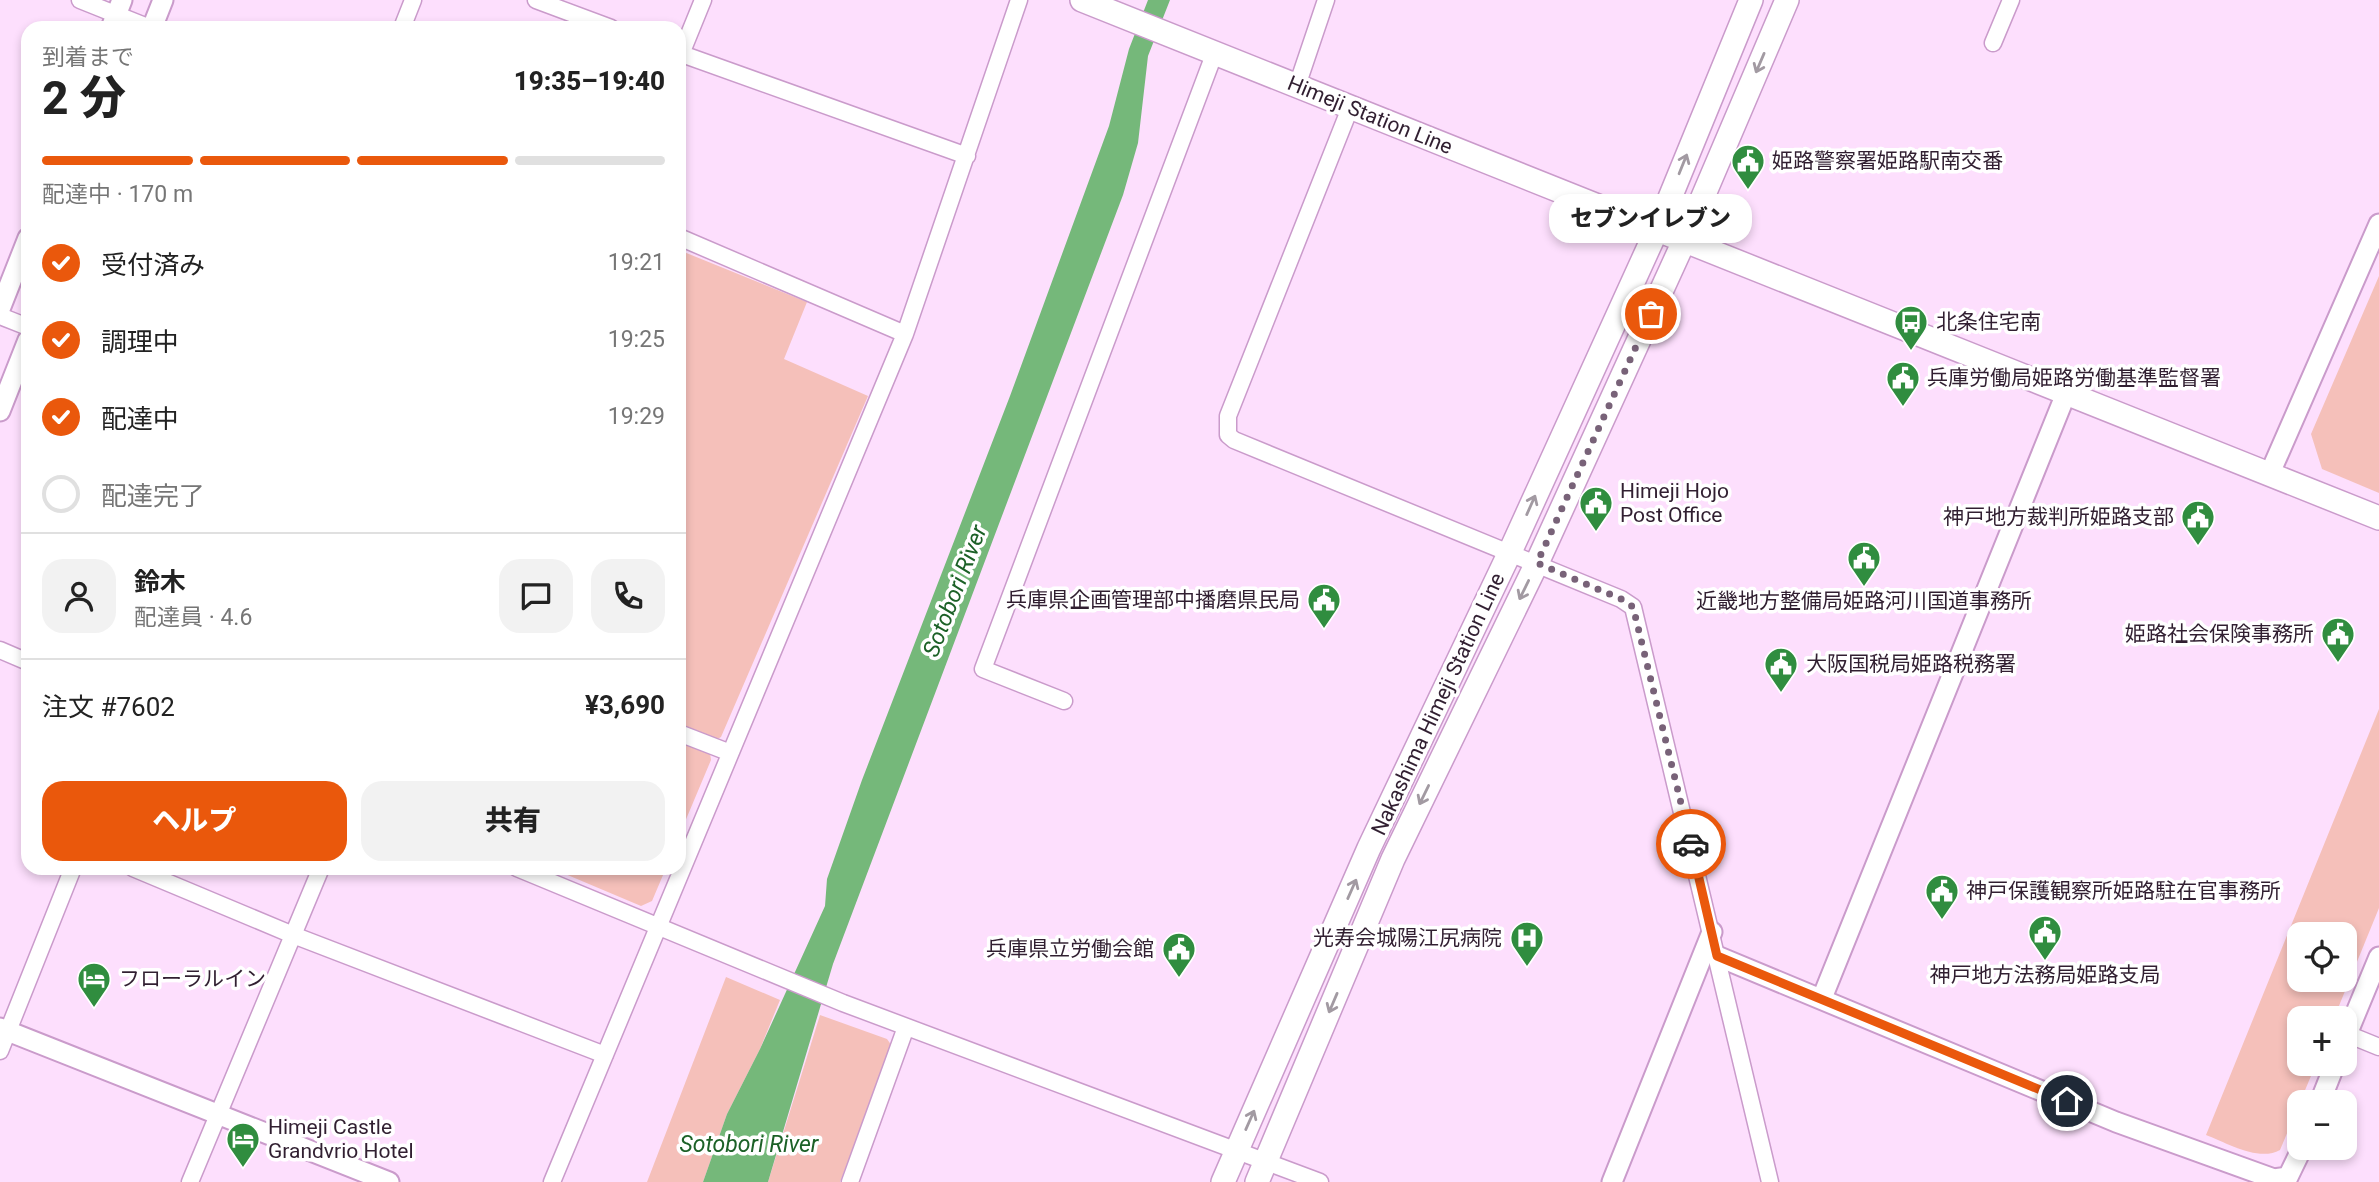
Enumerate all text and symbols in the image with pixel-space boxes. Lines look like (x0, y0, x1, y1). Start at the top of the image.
text: 到着まで (42, 44, 134, 71)
one-way arrow (1753, 51, 1766, 73)
text: 19:35–19:40 (514, 66, 665, 96)
text: 2 分 (42, 71, 126, 125)
street label: Himeji Station Line (1284, 71, 1456, 159)
public building icon: 姫路警察署姫路駅南交番 (1729, 142, 1767, 191)
place label: 姫路警察署姫路駅南交番 (1772, 149, 2003, 173)
one-way arrow (1677, 154, 1690, 175)
text: 配達中 · 170 m (42, 181, 193, 208)
callout: セブンイレブン (1550, 195, 1752, 244)
text: セブンイレブン (1570, 205, 1731, 232)
icon: check (42, 244, 80, 282)
text: 19:21 (608, 249, 665, 276)
text: 受付済み (101, 250, 205, 280)
pin (1621, 284, 1681, 344)
icon: bag (1632, 295, 1670, 333)
bus stop icon: 北条住宅南 (1892, 303, 1930, 352)
place label: 北条住宅南 (1936, 310, 2041, 334)
icon: check (42, 321, 80, 359)
text: 19:25 (608, 326, 665, 353)
text: 調理中 (101, 327, 179, 357)
public building icon: 兵庫労働局姫路労働基準監督署 (1884, 359, 1922, 408)
place label: 兵庫労働局姫路労働基準監督署 (1927, 366, 2221, 390)
icon: check (42, 398, 80, 436)
text: 19:29 (608, 403, 665, 430)
text: 配達中 (101, 404, 179, 434)
place label: Himeji Hojo Post Office (1620, 479, 1729, 527)
text: 配達完了 (101, 481, 205, 511)
public building icon: Himeji Hojo Post Office (1577, 484, 1615, 533)
one-way arrow (1525, 495, 1538, 516)
public building icon: 神戸地方裁判所姫路支部 (2179, 498, 2217, 547)
place label: 神戸地方裁判所姫路支部 (1943, 505, 2174, 529)
water label: Sotobori River (918, 520, 993, 661)
public building icon: 近畿地方整備局姫路河川国道事務所 (1845, 539, 1883, 588)
button: person (42, 559, 116, 633)
button: chat (499, 559, 573, 633)
button: phone (591, 559, 665, 633)
text: 鈴木 (134, 567, 186, 597)
street label: Nakashima Himeji Station Line (1367, 569, 1509, 839)
one-way arrow (1516, 579, 1530, 600)
public building icon: 兵庫県企画管理部中播磨県民局 (1305, 581, 1343, 630)
place label: 兵庫県企画管理部中播磨県民局 (1006, 588, 1300, 612)
place label: 近畿地方整備局姫路河川国道事務所 (1696, 589, 2032, 613)
text: 配達員 · 4.6 (134, 604, 252, 631)
public building icon: 姫路社会保険事務所 (2319, 615, 2357, 664)
place label: 姫路社会保険事務所 (2125, 622, 2314, 646)
public building icon: 大阪国税局姫路税務署 (1762, 645, 1800, 694)
place label: 大阪国税局姫路税務署 (1806, 652, 2016, 676)
text: ¥3,690 (585, 690, 665, 720)
text: 注文 #7602 (42, 692, 175, 722)
button: ヘルプ (42, 781, 347, 861)
button: 共有 (361, 781, 665, 861)
one-way arrow (1417, 784, 1430, 805)
courier (1656, 809, 1726, 879)
icon: car (1672, 825, 1710, 863)
public building icon: 神戸保護観察所姫路駐在官事務所 (1923, 872, 1961, 921)
one-way arrow (1346, 879, 1359, 900)
place label: 神戸保護観察所姫路駐在官事務所 (1966, 879, 2281, 903)
public building icon: 神戸地方法務局姫路支局 (2026, 913, 2064, 962)
hospital icon: 光寿会城陽江尻病院 (1508, 919, 1546, 968)
map controls (2287, 922, 2357, 1160)
button: locate (2287, 922, 2357, 992)
place label: 光寿会城陽江尻病院 (1313, 926, 1502, 950)
public building icon: 兵庫県立労働会館 (1160, 930, 1198, 979)
place label: 兵庫県立労働会館 (986, 937, 1154, 961)
hotel icon: フローラルイン (75, 960, 113, 1009)
place label: 神戸地方法務局姫路支局 (1930, 963, 2161, 987)
place label: フローラルイン (119, 967, 266, 991)
one-way arrow (1325, 992, 1338, 1013)
button: + (2287, 1006, 2357, 1076)
pin (2037, 1071, 2097, 1131)
icon: home (2048, 1082, 2086, 1120)
button: − (2287, 1090, 2357, 1160)
one-way arrow (1244, 1109, 1257, 1131)
place label: Himeji Castle Grandvrio Hotel (268, 1115, 414, 1163)
hotel icon: Himeji Castle Grandvrio Hotel (224, 1120, 262, 1169)
water label: Sotobori River (680, 1131, 820, 1158)

